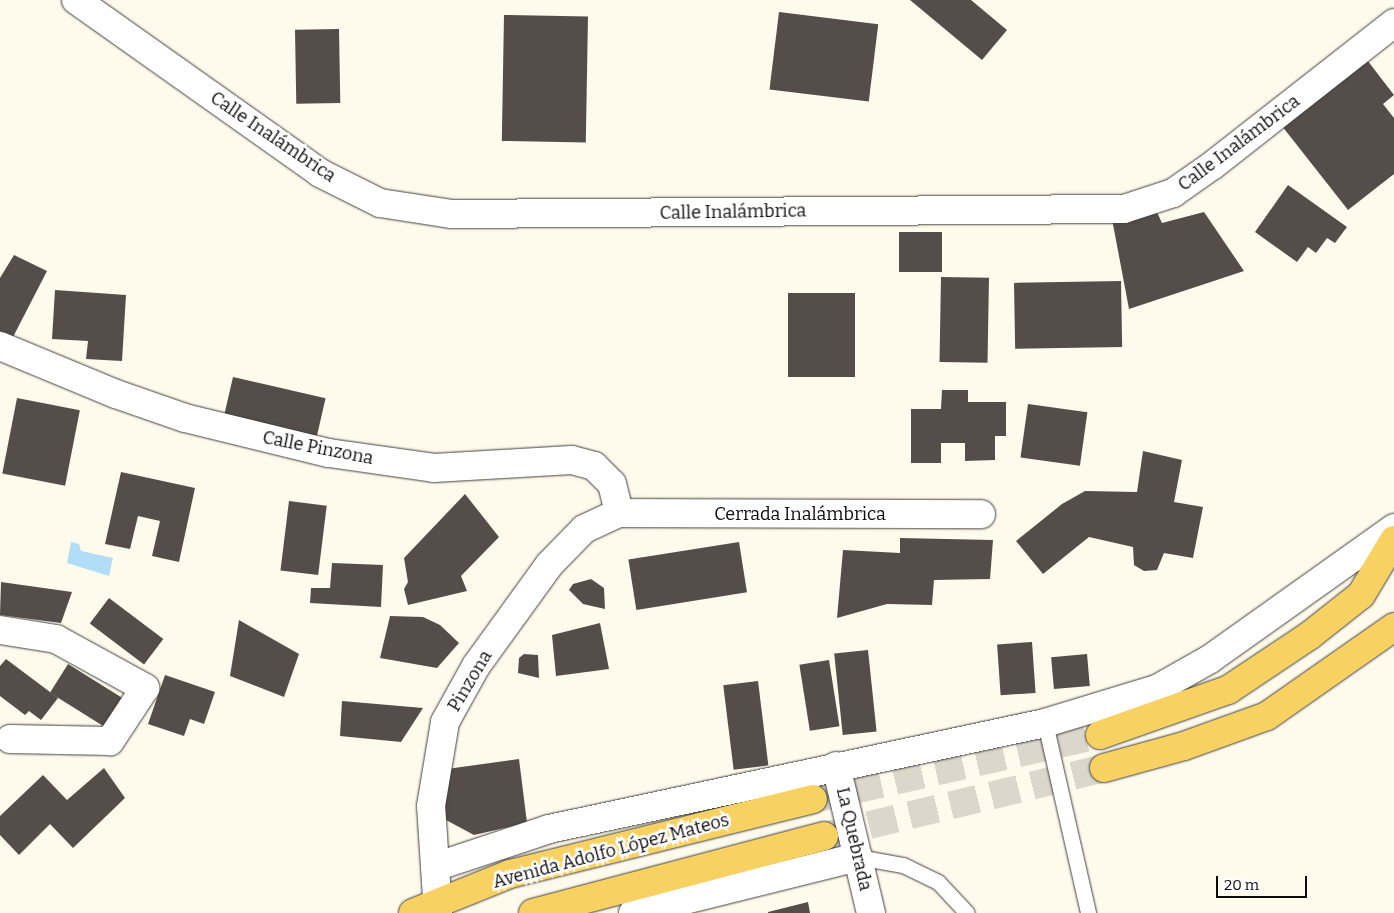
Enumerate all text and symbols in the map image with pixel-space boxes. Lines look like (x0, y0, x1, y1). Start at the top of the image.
street label: Calle Inalámbrica (206, 87, 340, 187)
street label: Calle Inalámbrica (1174, 90, 1304, 196)
street label: Calle Inalámbrica (659, 200, 807, 224)
street label: Calle Pinzona (261, 427, 375, 469)
street label: Cerrada Inalámbrica (714, 503, 886, 525)
street label: Pinzona (443, 646, 497, 716)
street label: La Quebrada (832, 785, 876, 893)
street label: Avenida Adolfo López Mateos (490, 809, 732, 893)
scale bar (1219, 866, 1310, 898)
text: 20 m (1224, 876, 1259, 894)

